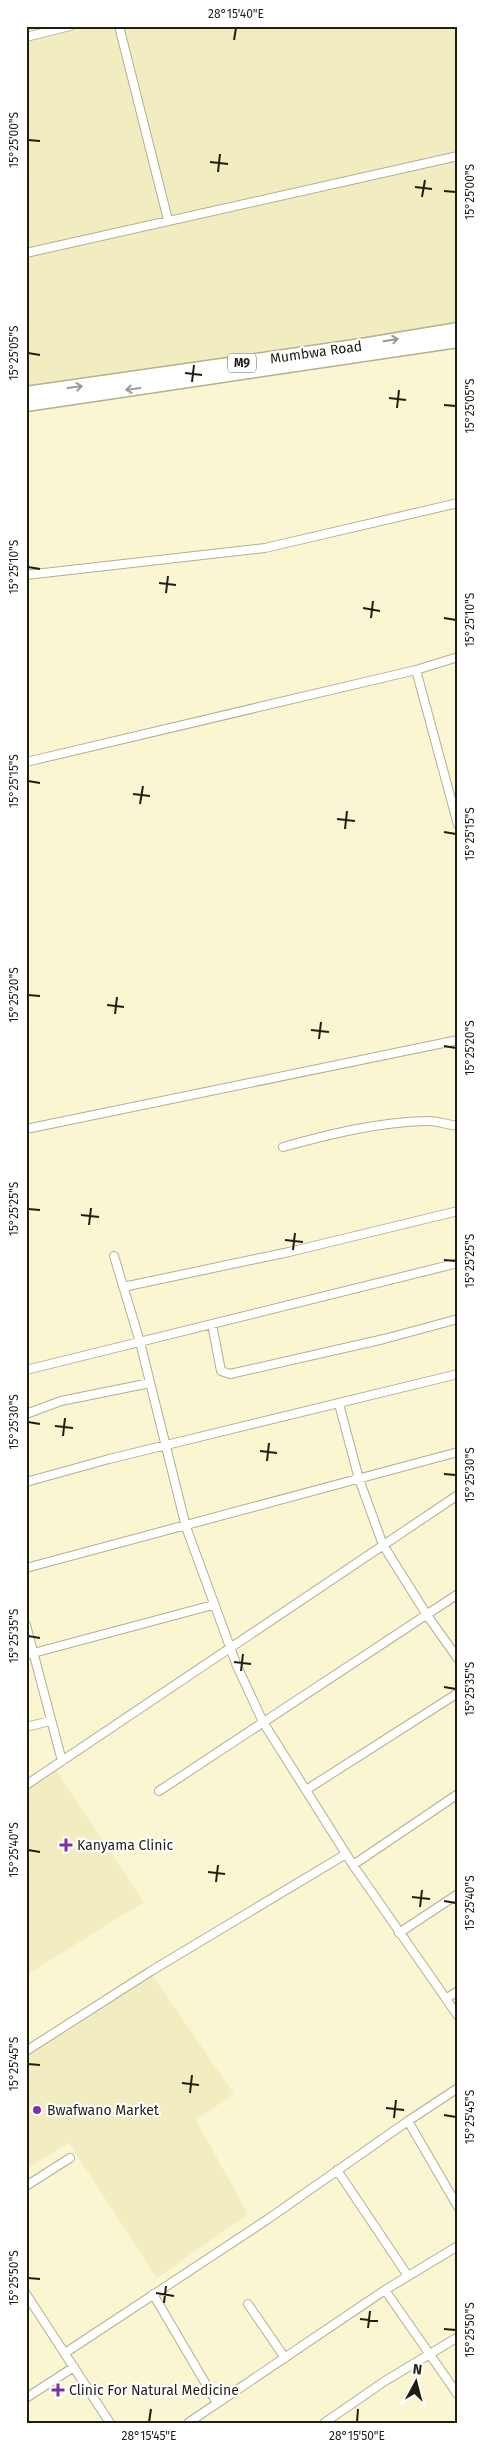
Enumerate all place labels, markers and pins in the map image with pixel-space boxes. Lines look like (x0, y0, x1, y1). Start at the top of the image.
place label: Kanyama Clinic (77, 1837, 173, 1854)
marker: Kanyama Clinic (59, 1838, 73, 1852)
place label: Bwafwano Market (47, 2102, 160, 2119)
marker: Bwafwano Market (31, 2104, 43, 2116)
place label: Clinic For Natural Medicine (69, 2382, 239, 2399)
marker: Clinic For Natural Medicine (51, 2383, 65, 2397)

